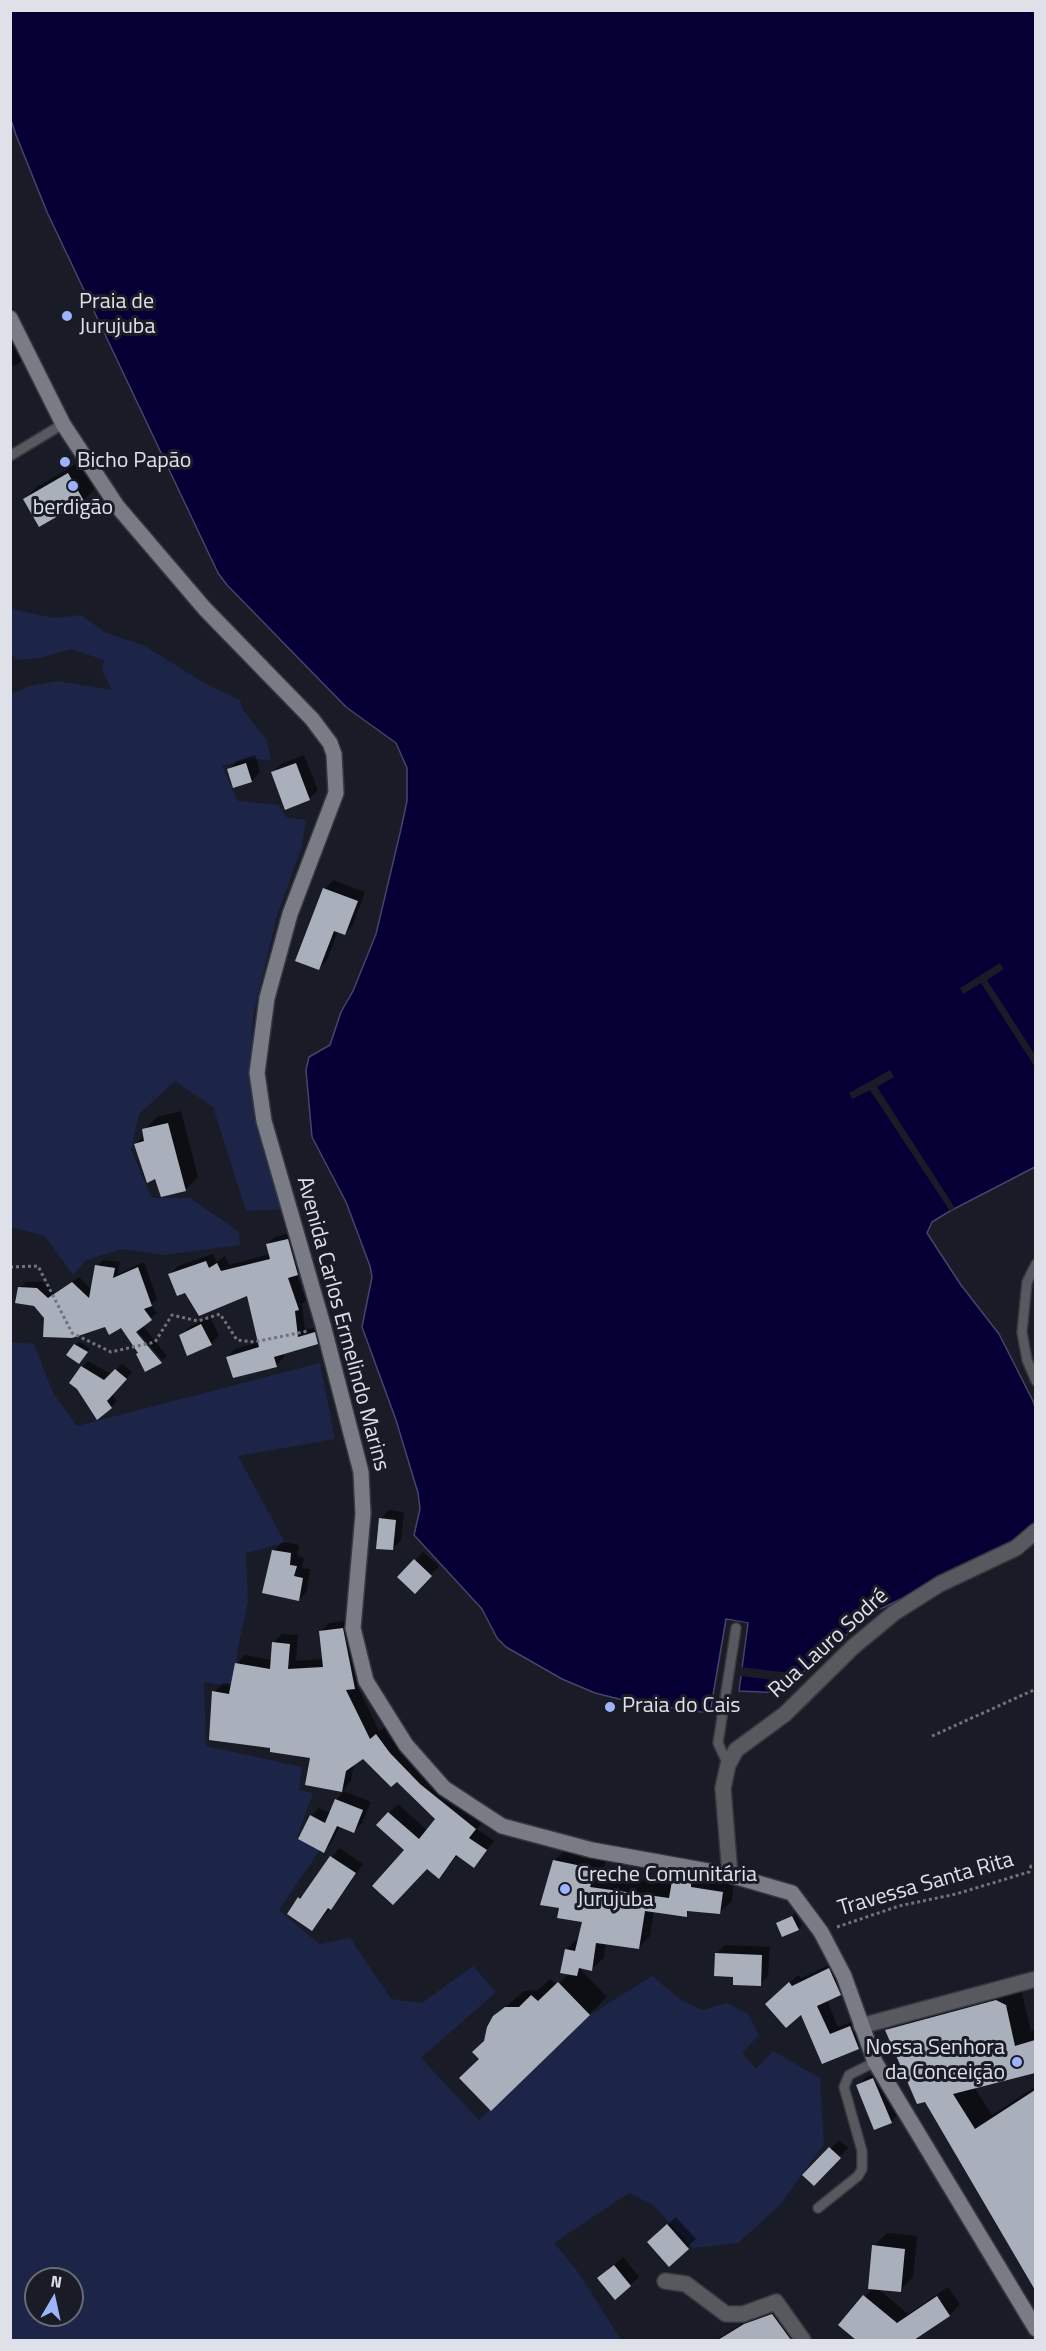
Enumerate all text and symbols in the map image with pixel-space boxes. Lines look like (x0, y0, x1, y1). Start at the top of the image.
place label: Praia de Jurujuba (79, 290, 155, 342)
marker: Praia de Jurujuba (60, 309, 74, 323)
place label: Bicho Papão (77, 449, 191, 475)
marker: Bicho Papão (58, 455, 72, 469)
marker: berdigão (66, 479, 80, 493)
place label: berdigão (33, 496, 113, 522)
street label: Avenida Carlos Ermelindo Marins (290, 1174, 394, 1474)
street label: Rua Lauro Sodré (764, 1583, 894, 1705)
place label: Praia do Cais (622, 1694, 740, 1720)
marker: Praia do Cais (603, 1700, 617, 1714)
street label: Travessa Santa Rita (835, 1847, 1017, 1923)
place label: Creche Comunitária Jurujuba (577, 1863, 757, 1915)
marker: Creche Comunitária Jurujuba (558, 1882, 572, 1896)
place label: Nossa Senhora da Conceição (865, 2036, 1005, 2088)
marker: Nossa Senhora da Conceição (1010, 2055, 1024, 2069)
north arrow (24, 2267, 84, 2327)
text: N (49, 2268, 64, 2294)

